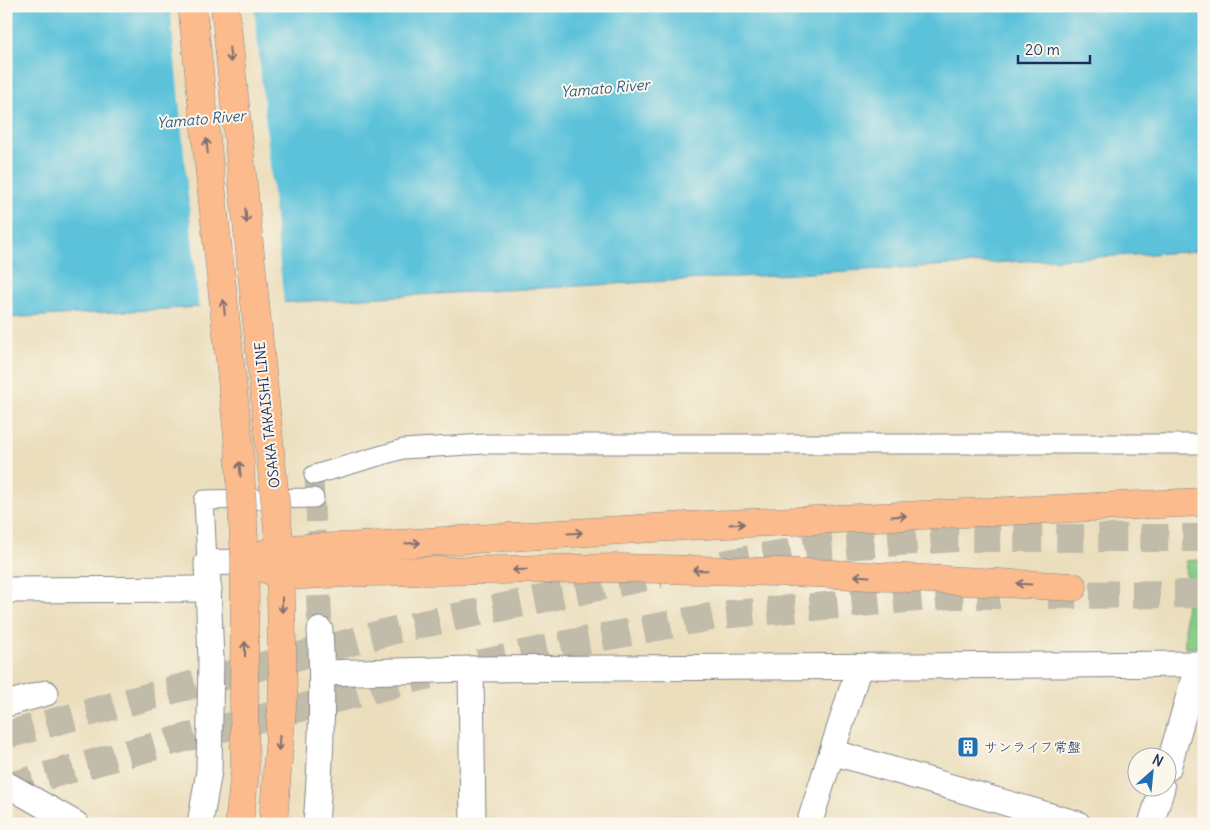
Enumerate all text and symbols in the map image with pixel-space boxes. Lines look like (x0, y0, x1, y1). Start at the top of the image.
scale bar (1018, 32, 1090, 64)
text: 20 m (1025, 40, 1060, 59)
one-way arrow (225, 46, 235, 62)
water label: Yamato River (560, 74, 652, 101)
water label: Yamato River (156, 105, 248, 132)
one-way arrow (202, 138, 212, 154)
one-way arrow (241, 208, 251, 224)
one-way arrow (219, 300, 229, 316)
street label: OSAKA TAKAISHI LINE (250, 341, 284, 489)
one-way arrow (235, 461, 245, 477)
one-way arrow (891, 512, 907, 521)
one-way arrow (728, 519, 745, 529)
one-way arrow (567, 528, 583, 537)
one-way arrow (404, 538, 420, 547)
one-way arrow (512, 565, 528, 575)
one-way arrow (692, 565, 708, 575)
one-way arrow (854, 571, 870, 580)
one-way arrow (1017, 580, 1033, 589)
one-way arrow (277, 596, 287, 612)
one-way arrow (240, 641, 249, 657)
one-way arrow (275, 735, 284, 751)
building icon: サンライフ常盤 (956, 735, 980, 759)
place label: サンライフ常盤 (984, 738, 1081, 756)
north arrow (1128, 748, 1178, 798)
text: N (1150, 750, 1166, 771)

